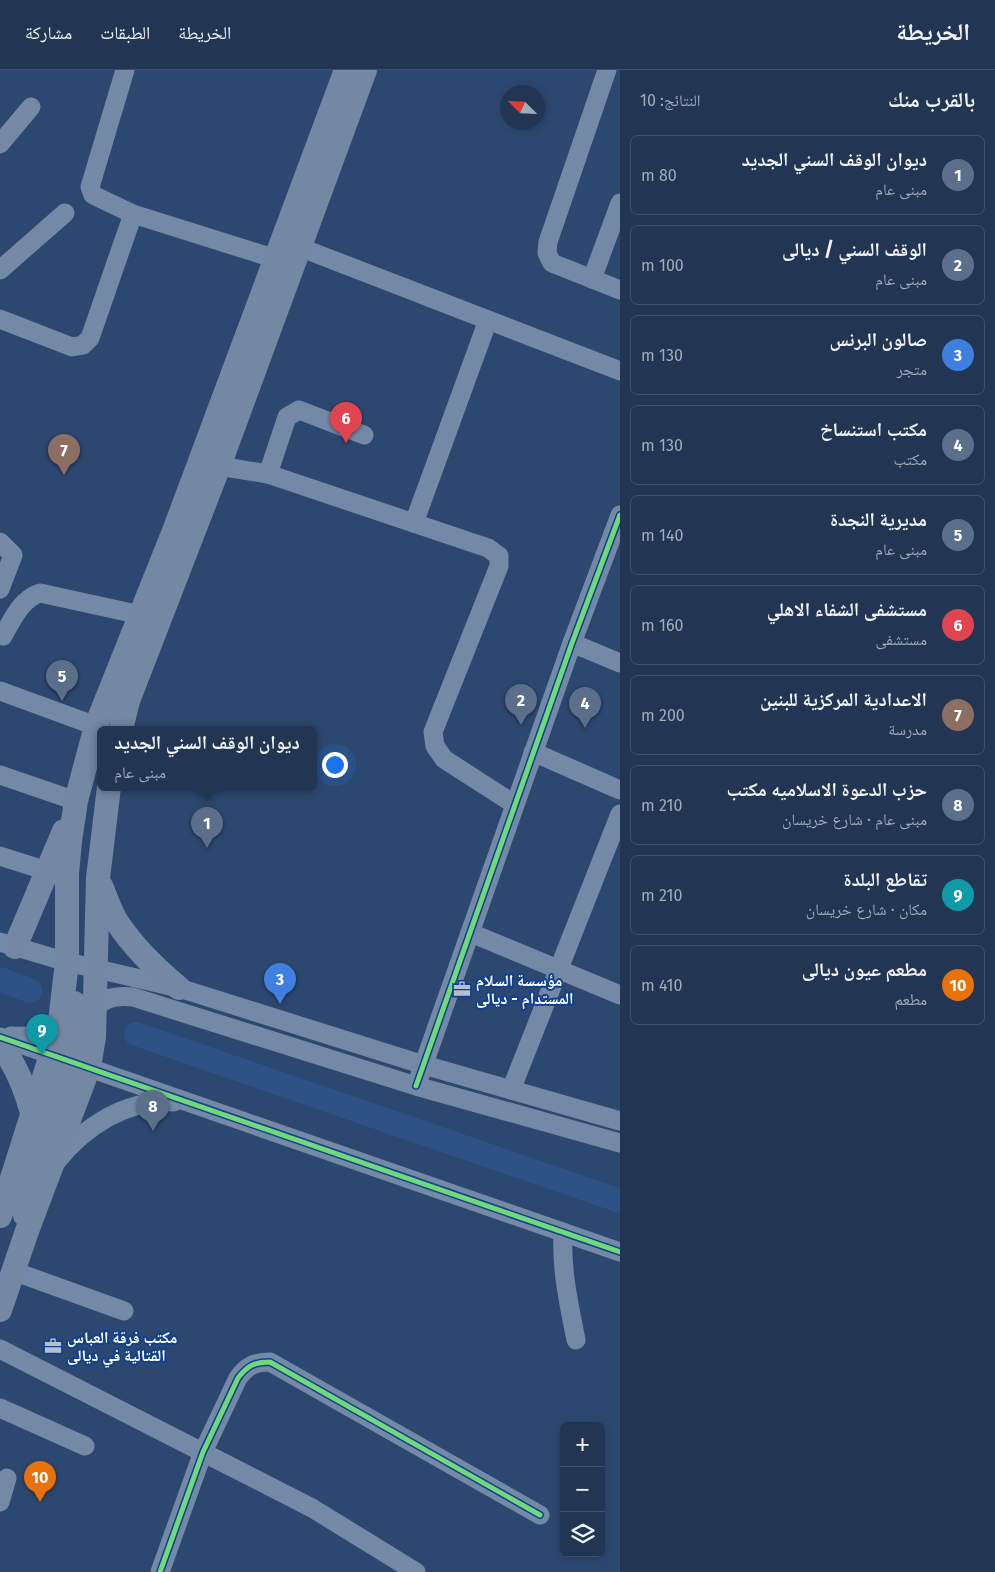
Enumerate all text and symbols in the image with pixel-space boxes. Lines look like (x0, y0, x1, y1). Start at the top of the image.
text: الخريطة (896, 18, 970, 46)
text: مشاركة (25, 22, 72, 44)
text: الطبقات (100, 22, 150, 44)
text: الخريطة (178, 22, 231, 44)
north arrow (500, 85, 545, 130)
text: بالقرب منك (888, 87, 975, 113)
text: النتائج: 10 (640, 91, 701, 110)
text: ديوان الوقف السني الجديد (741, 148, 927, 171)
text: 80 m (641, 166, 677, 185)
text: 1 (954, 166, 962, 185)
text: مبنى عام (875, 180, 927, 199)
text: الوقف السني / ديالى (782, 238, 927, 261)
text: 100 m (641, 256, 684, 275)
text: 2 (954, 256, 962, 275)
text: مبنى عام (875, 270, 927, 289)
text: صالون البرنس (830, 328, 927, 351)
text: 130 m (641, 346, 683, 365)
text: 3 (954, 346, 962, 365)
text: متجر (897, 360, 927, 379)
pin: 6 (330, 402, 362, 443)
text: مكتب استنساخ (820, 418, 927, 441)
pin: 7 (48, 434, 80, 475)
text: 130 m (641, 436, 683, 455)
text: 4 (953, 436, 963, 455)
text: مكتب (894, 450, 927, 469)
text: مديرية النجدة (830, 508, 927, 531)
text: 140 m (641, 526, 683, 545)
text: 5 (954, 526, 962, 545)
text: مبنى عام (875, 540, 927, 559)
text: مستشفى الشفاء الاهلي (767, 598, 927, 621)
text: 160 m (641, 616, 683, 635)
text: 6 (953, 616, 963, 635)
text: مستشفى (876, 630, 927, 649)
pin: 5 (46, 660, 78, 701)
pin: 2 (505, 684, 537, 725)
pin: 4 (569, 687, 601, 728)
text: الاعدادية المركزية للبنين (760, 688, 927, 711)
text: 200 m (641, 706, 685, 725)
text: 7 (954, 706, 962, 725)
text: مدرسة (888, 720, 927, 739)
popup (97, 726, 317, 791)
text: ديوان الوقف السني الجديد (114, 731, 300, 754)
your location (322, 752, 348, 778)
text: مبنى عام (114, 763, 166, 782)
text: حزب الدعوة الاسلاميه مكتب (726, 778, 927, 801)
text: 210 m (641, 796, 682, 815)
text: 8 (953, 796, 963, 815)
pin: 1 (191, 807, 223, 848)
text: مبنى عام · شارع خريسان (782, 810, 927, 829)
text: تقاطع البلدة (843, 868, 927, 891)
text: 210 m (641, 886, 682, 905)
text: 9 (954, 886, 962, 905)
text: مكان · شارع خريسان (806, 900, 927, 919)
text: مطعم عيون ديالى (802, 958, 927, 981)
pin: 3 (264, 963, 296, 1004)
place label: مؤسسة السلام المستدام - ديالى (476, 971, 574, 1010)
text: 410 m (641, 976, 682, 995)
text: 10 (950, 976, 966, 995)
office icon: مؤسسة السلام المستدام - ديالى (452, 979, 472, 999)
text: مطعم (895, 990, 927, 1009)
pin: 9 (26, 1014, 58, 1055)
pin: 8 (137, 1090, 169, 1131)
place label: مكتب فرقة العباس القتالية في ديالى (67, 1328, 177, 1367)
office icon: مكتب فرقة العباس القتالية في ديالى (43, 1336, 63, 1356)
map controls (560, 1422, 605, 1557)
button: + (560, 1422, 605, 1467)
pin: 10 (24, 1461, 56, 1502)
button: − (560, 1467, 605, 1512)
button: layers (560, 1512, 605, 1557)

